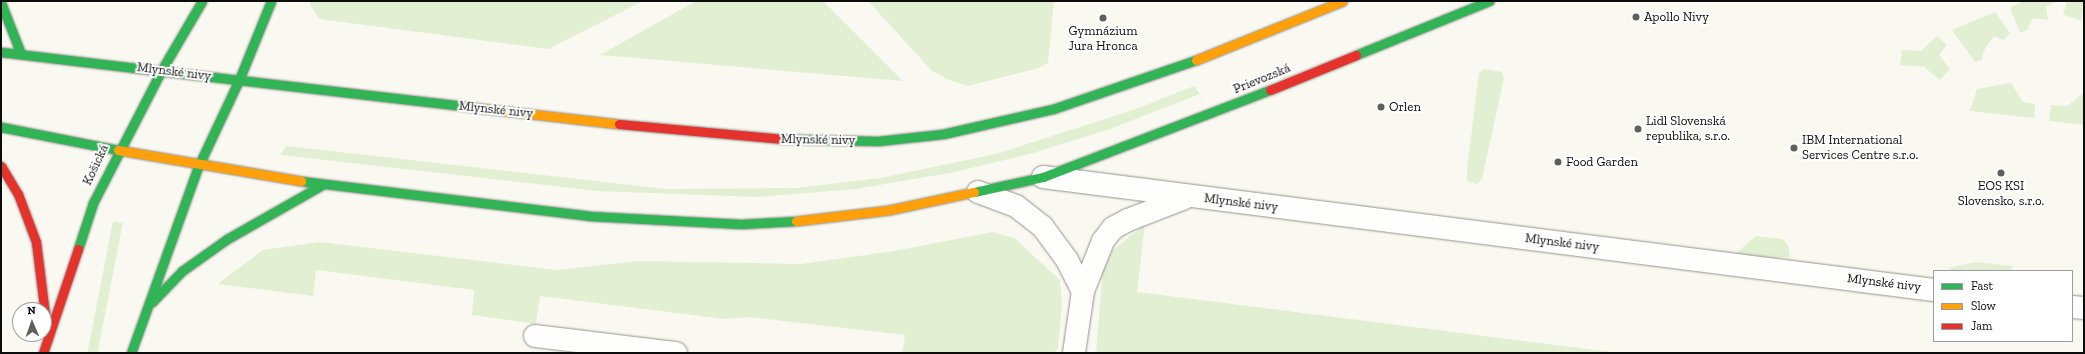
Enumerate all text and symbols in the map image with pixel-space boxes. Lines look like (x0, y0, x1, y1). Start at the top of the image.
place label: Apollo Nivy (1644, 9, 1709, 25)
marker: Apollo Nivy (1631, 12, 1641, 22)
marker: Gymnázium Jura Hronca (1098, 13, 1108, 23)
place label: Gymnázium Jura Hronca (1068, 24, 1138, 55)
street label: Mlynské nivy (136, 60, 212, 84)
street label: Prievozská (1231, 60, 1293, 98)
street label: Mlynské nivy (458, 98, 534, 122)
place label: Orlen (1389, 99, 1421, 115)
marker: Orlen (1376, 102, 1386, 112)
place label: Lidl Slovenská republika, s.r.o. (1646, 114, 1730, 145)
marker: Lidl Slovenská republika, s.r.o. (1633, 124, 1643, 134)
street label: Mlynské nivy (781, 132, 855, 148)
place label: IBM International Services Centre s.r.o. (1802, 133, 1918, 164)
street label: Košická (80, 142, 112, 188)
marker: IBM International Services Centre s.r.o. (1789, 143, 1799, 153)
place label: Food Garden (1566, 154, 1638, 170)
marker: Food Garden (1553, 157, 1563, 167)
marker: EOS KSI Slovensko, s.r.o. (1996, 168, 2006, 178)
place label: EOS KSI Slovensko, s.r.o. (1958, 179, 2044, 210)
street label: Mlynské nivy (1203, 191, 1279, 215)
street label: Mlynské nivy (1524, 231, 1600, 255)
legend (1933, 270, 2073, 342)
street label: Mlynské nivy (1846, 271, 1922, 295)
text: Fast (1971, 279, 1993, 293)
text: Slow (1971, 299, 1996, 313)
north arrow (12, 302, 52, 342)
text: N (27, 304, 36, 317)
text: Jam (1971, 319, 1992, 333)

